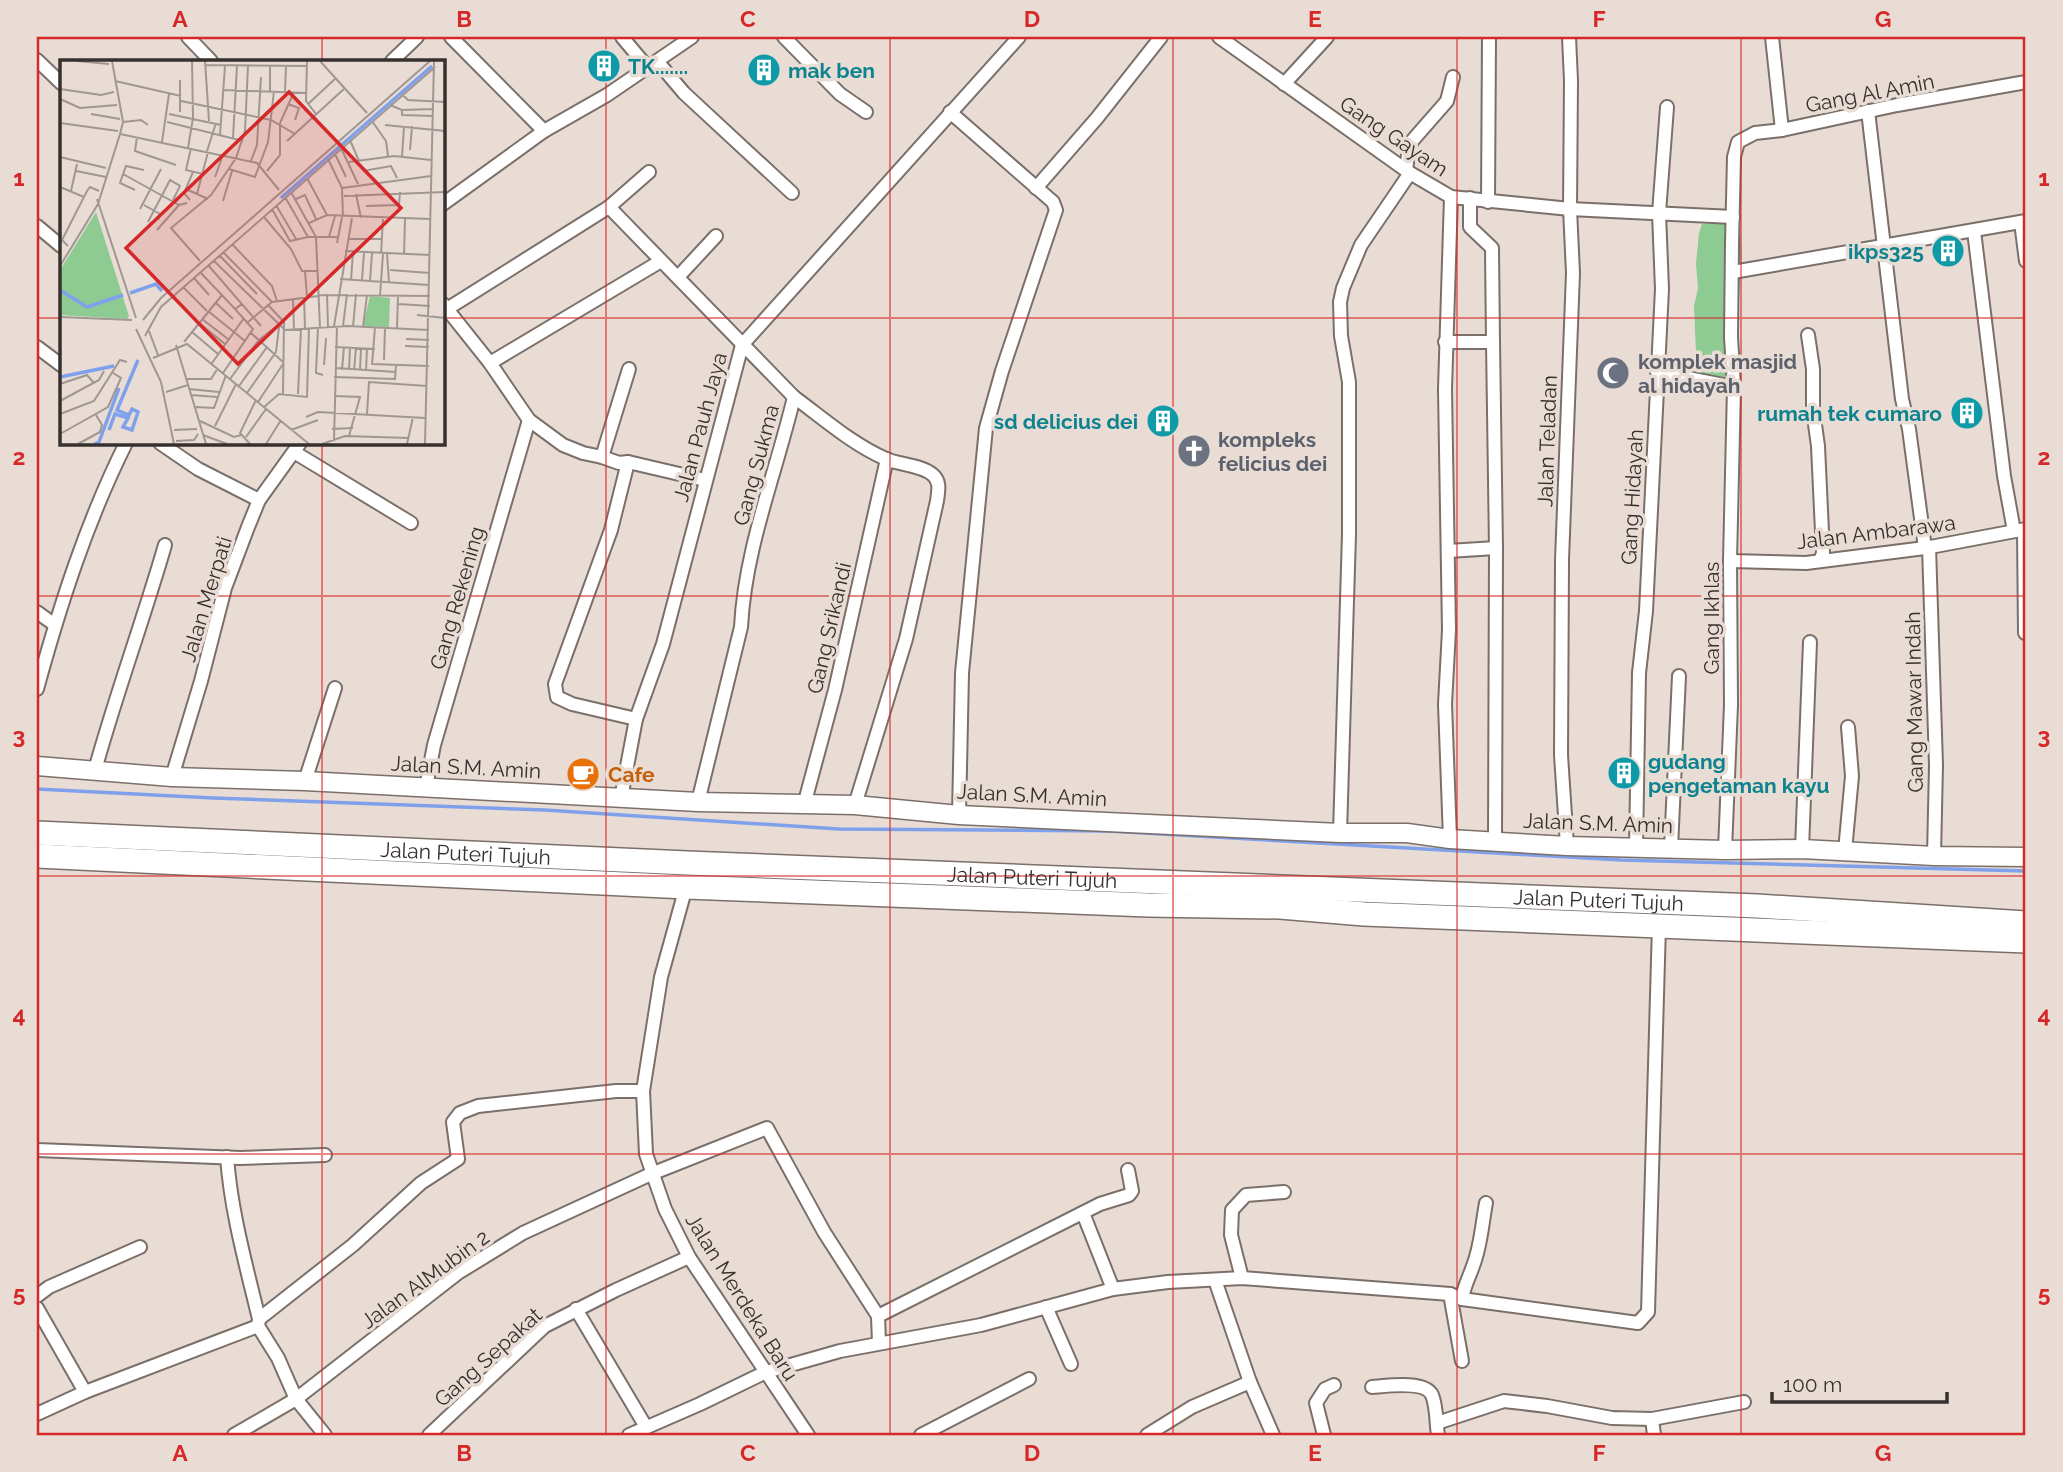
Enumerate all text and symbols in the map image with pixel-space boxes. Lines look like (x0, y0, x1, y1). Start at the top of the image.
text: A (172, 5, 188, 32)
text: B (456, 5, 472, 32)
text: C (740, 5, 756, 32)
text: D (1024, 5, 1040, 32)
text: E (1308, 5, 1322, 32)
text: F (1592, 5, 1606, 32)
text: G (1875, 5, 1891, 32)
building icon: TK....... (585, 47, 623, 85)
building icon: mak ben (745, 51, 783, 89)
place label: TK....... (628, 54, 688, 79)
place label: mak ben (788, 58, 875, 83)
inset map (60, 60, 444, 444)
street label: Gang Al Amin (1803, 68, 1937, 118)
street label: Gang Gayam (1335, 91, 1453, 181)
text: 1 (13, 164, 25, 191)
text: 1 (2038, 164, 2050, 191)
building icon: ikps325 (1929, 232, 1967, 270)
place label: ikps325 (1848, 239, 1924, 264)
place label: komplek masjid al hidayah (1638, 349, 1797, 398)
street label: Jalan Pauh Jaya (668, 350, 732, 504)
mosque icon: komplek masjid al hidayah (1594, 354, 1632, 392)
street label: Jalan Teladan (1532, 375, 1562, 507)
building icon: rumah tek cumaro (1948, 394, 1986, 432)
place label: rumah tek cumaro (1757, 401, 1942, 426)
street label: Gang Sukma (728, 402, 784, 528)
building icon: sd delicius dei (1144, 402, 1182, 440)
place label: sd delicius dei (994, 409, 1138, 434)
place label: kompleks felicius dei (1218, 427, 1327, 476)
street label: Gang Hidayah (1616, 428, 1648, 566)
church icon: kompleks felicius dei (1175, 432, 1213, 470)
text: 2 (13, 443, 25, 470)
text: 2 (2038, 443, 2050, 470)
street label: Jalan Ambarawa (1795, 510, 1957, 554)
street label: Gang Rekening (425, 524, 489, 672)
street label: Jalan Merpati (175, 533, 237, 665)
street label: Gang Srikandi (802, 560, 856, 696)
street label: Gang Ikhlas (1699, 562, 1724, 674)
street label: Gang Mawar Indah (1900, 611, 1928, 793)
text: 3 (13, 722, 25, 749)
text: 3 (2038, 722, 2050, 749)
place label: gudang pengetaman kayu (1648, 749, 1830, 798)
street label: Jalan S.M. Amin (390, 751, 542, 783)
building icon: gudang pengetaman kayu (1605, 754, 1643, 792)
cafe icon: Cafe (564, 755, 602, 793)
place label: Cafe (608, 762, 655, 787)
street label: Jalan S.M. Amin (956, 779, 1108, 811)
street label: Jalan S.M. Amin (1522, 808, 1674, 838)
street label: Jalan Puteri Tujuh (380, 836, 551, 869)
street label: Jalan Puteri Tujuh (946, 861, 1118, 893)
street label: Jalan Puteri Tujuh (1513, 884, 1684, 916)
text: 4 (12, 1001, 26, 1028)
text: 4 (2037, 1001, 2051, 1028)
street label: Jalan Merdeka Baru (680, 1209, 804, 1385)
street label: Jalan AlMubin 2 (356, 1224, 494, 1334)
text: 5 (13, 1280, 26, 1307)
text: 5 (2038, 1280, 2051, 1307)
street label: Gang Sepakat (429, 1302, 547, 1412)
scale bar (1772, 1360, 1948, 1404)
text: 100 m (1783, 1372, 1842, 1397)
text: A (172, 1439, 188, 1466)
text: B (456, 1439, 472, 1466)
text: C (740, 1439, 756, 1466)
text: D (1024, 1439, 1040, 1466)
text: E (1308, 1439, 1322, 1466)
text: F (1592, 1439, 1606, 1466)
text: G (1875, 1439, 1891, 1466)

